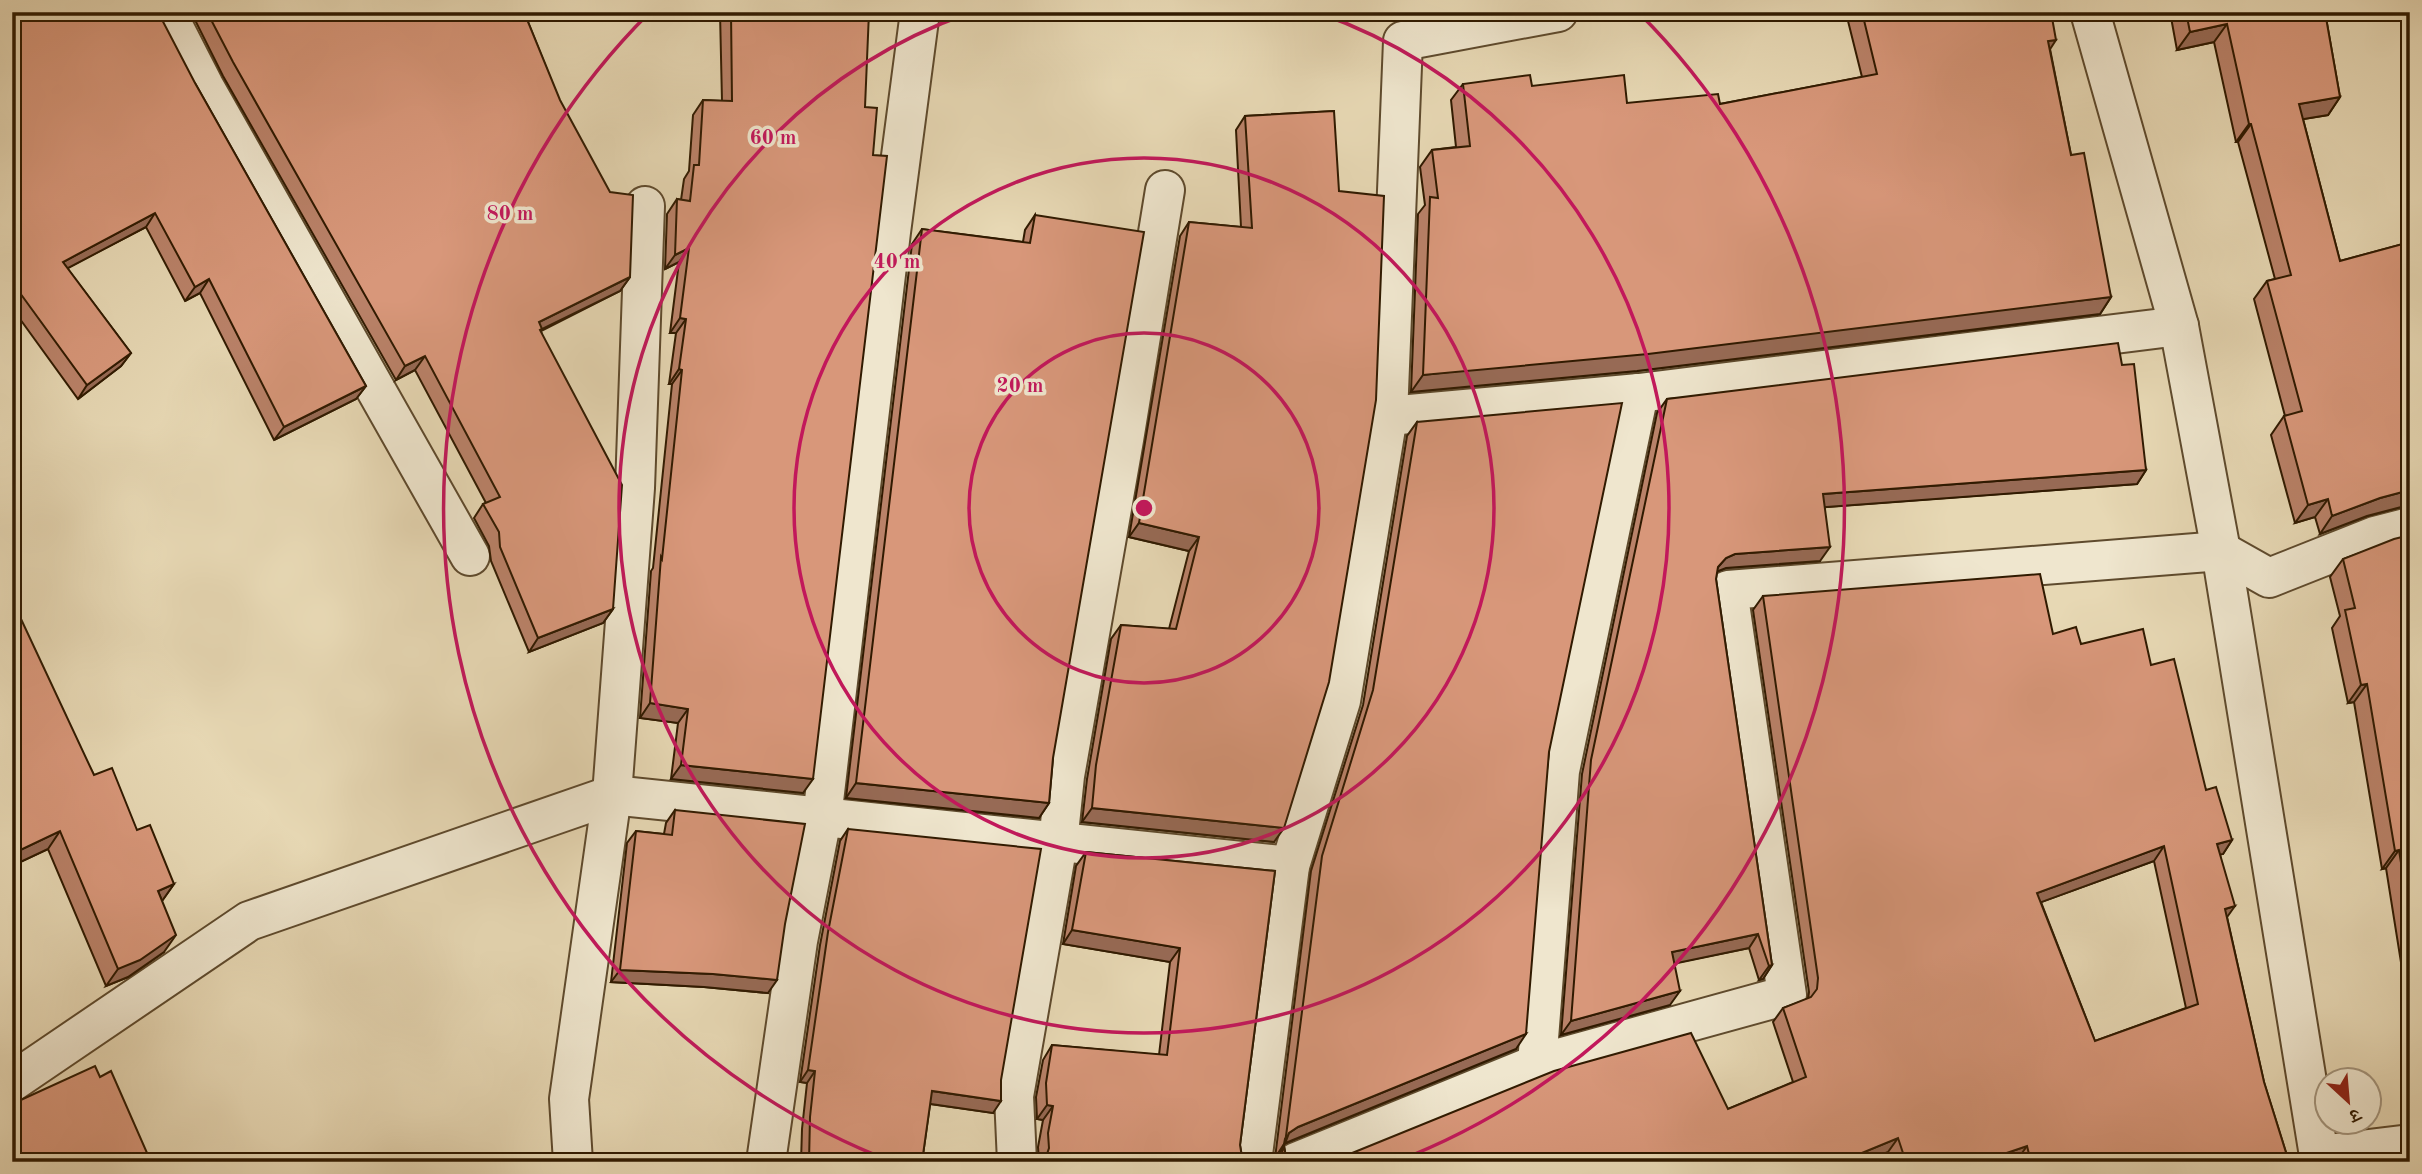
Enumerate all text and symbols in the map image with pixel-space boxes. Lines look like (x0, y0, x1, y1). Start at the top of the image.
text: 60 m (749, 128, 797, 149)
text: 80 m (486, 204, 534, 225)
text: 40 m (873, 252, 921, 273)
text: 20 m (996, 376, 1044, 397)
centre of rings (1132, 496, 1156, 520)
north arrow (2314, 1066, 2384, 1136)
text: उ (2345, 1102, 2365, 1125)

